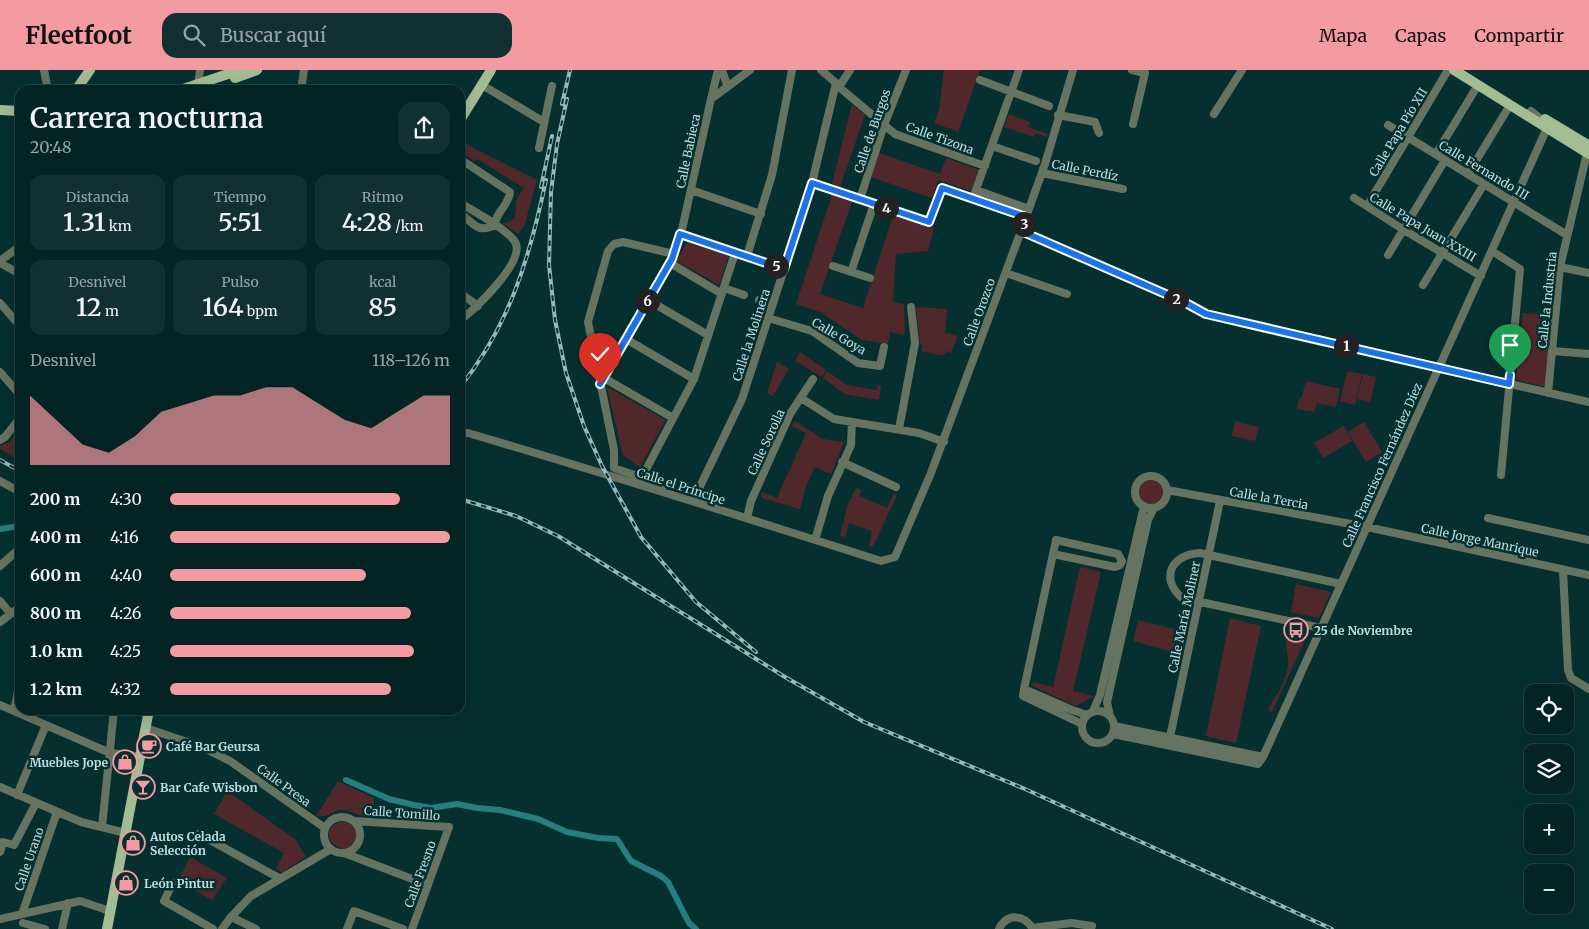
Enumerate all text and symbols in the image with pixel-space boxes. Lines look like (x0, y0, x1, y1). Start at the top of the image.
search box (162, 13, 512, 58)
text: Fleetfoot (25, 20, 132, 51)
icon: search (180, 21, 208, 49)
text: Buscar aquí (220, 23, 326, 47)
text: Mapa (1319, 24, 1367, 47)
text: Capas (1395, 24, 1446, 47)
text: Compartir (1474, 24, 1564, 47)
street label: Calle Papa Pío XII (1366, 85, 1430, 179)
street label: Calle de Burgos (851, 87, 893, 175)
text: Carrera nocturna (30, 100, 264, 136)
button: share (398, 102, 450, 154)
street label: Calle Babieca (673, 112, 703, 190)
street label: Calle Tizona (904, 119, 977, 157)
text: 20:48 (30, 137, 72, 157)
street label: Calle Fernando III (1436, 137, 1532, 203)
street label: Calle Perdíz (1050, 156, 1120, 184)
text: Distancia (66, 188, 129, 206)
text: Tiempo (214, 188, 266, 206)
text: Ritmo (362, 188, 404, 206)
street label: Calle Papa Juan XXIII (1367, 189, 1479, 265)
pin: 4 (874, 196, 898, 220)
text: 4 (882, 199, 891, 217)
text: 1.31 (63, 206, 106, 238)
text: 5:51 (218, 206, 262, 238)
text: 4:28 (342, 206, 392, 238)
pin: 3 (1012, 212, 1036, 236)
text: 3 (1020, 215, 1029, 233)
text: km (106, 217, 132, 235)
text: /km (392, 217, 423, 235)
street label: Calle la Industria (1534, 250, 1560, 349)
pin: 5 (764, 254, 788, 278)
text: 5 (772, 257, 781, 275)
text: Desnivel (68, 273, 126, 291)
text: Pulso (221, 273, 259, 291)
text: kcal (369, 273, 396, 291)
street label: Calle Orozco (960, 276, 998, 348)
street label: Calle la Molinera (729, 286, 773, 383)
pin: 2 (1164, 286, 1188, 312)
pin: 6 (634, 288, 660, 314)
text: 2 (1172, 290, 1181, 308)
text: 12 (76, 291, 102, 323)
text: 164 (202, 291, 243, 323)
text: 85 (368, 291, 397, 323)
text: 6 (643, 292, 652, 310)
text: m (102, 302, 119, 320)
text: bpm (243, 302, 278, 320)
street label: Calle Goya (809, 314, 869, 358)
pin (1489, 324, 1531, 375)
icon: arrive (1496, 331, 1524, 359)
pin (579, 333, 621, 384)
pin: 1 (1334, 334, 1358, 358)
text: 1 (1343, 337, 1350, 355)
icon: check (586, 340, 614, 368)
text: Desnivel (30, 350, 96, 370)
text: 118–126 m (372, 350, 450, 370)
street label: Calle Francisco Fernández Díez (1339, 380, 1425, 550)
street label: Calle Sorolla (744, 406, 788, 477)
street label: Calle el Príncipe (635, 465, 727, 507)
street label: Calle la Tercia (1229, 484, 1310, 512)
text: 200 m (30, 489, 80, 509)
text: 4:30 (110, 489, 142, 509)
street label: Calle Jorge Manrique (1420, 520, 1540, 560)
text: 400 m (30, 527, 81, 547)
text: 4:16 (110, 527, 139, 547)
street label: Calle María Moliner (1165, 559, 1203, 674)
text: 600 m (30, 565, 81, 585)
text: 4:40 (110, 565, 142, 585)
text: 800 m (30, 603, 81, 623)
text: 4:26 (110, 603, 142, 623)
bus stop icon: 25 de Noviembre (1283, 617, 1309, 643)
place label: 25 de Noviembre (1314, 623, 1413, 638)
text: 1.0 km (30, 641, 83, 661)
text: 4:25 (110, 641, 141, 661)
text: 1.2 km (30, 679, 82, 699)
text: 4:32 (110, 679, 141, 699)
map controls (1524, 684, 1574, 914)
button: locate (1524, 684, 1574, 734)
cafe icon: Café Bar Geursa (136, 733, 162, 759)
place label: Café Bar Geursa (166, 739, 260, 754)
button: layers (1524, 744, 1574, 794)
shop icon: Muebles Jope (112, 749, 138, 775)
place label: Muebles Jope (29, 755, 109, 770)
street label: Calle Presa (254, 761, 314, 810)
bar icon: Bar Cafe Wisbon (130, 774, 156, 800)
place label: Bar Cafe Wisbon (160, 780, 258, 795)
street label: Calle Tomillo (364, 803, 440, 823)
button: + (1524, 804, 1574, 854)
street label: Calle Urano (11, 825, 47, 893)
place label: Autos Celada Selección (149, 829, 226, 858)
shop icon: Autos Celada Selección (120, 830, 146, 856)
street label: Calle Fresno (401, 838, 439, 910)
button: − (1524, 864, 1574, 914)
shop icon: León Pintur (113, 870, 139, 896)
place label: León Pintur (144, 876, 215, 891)

